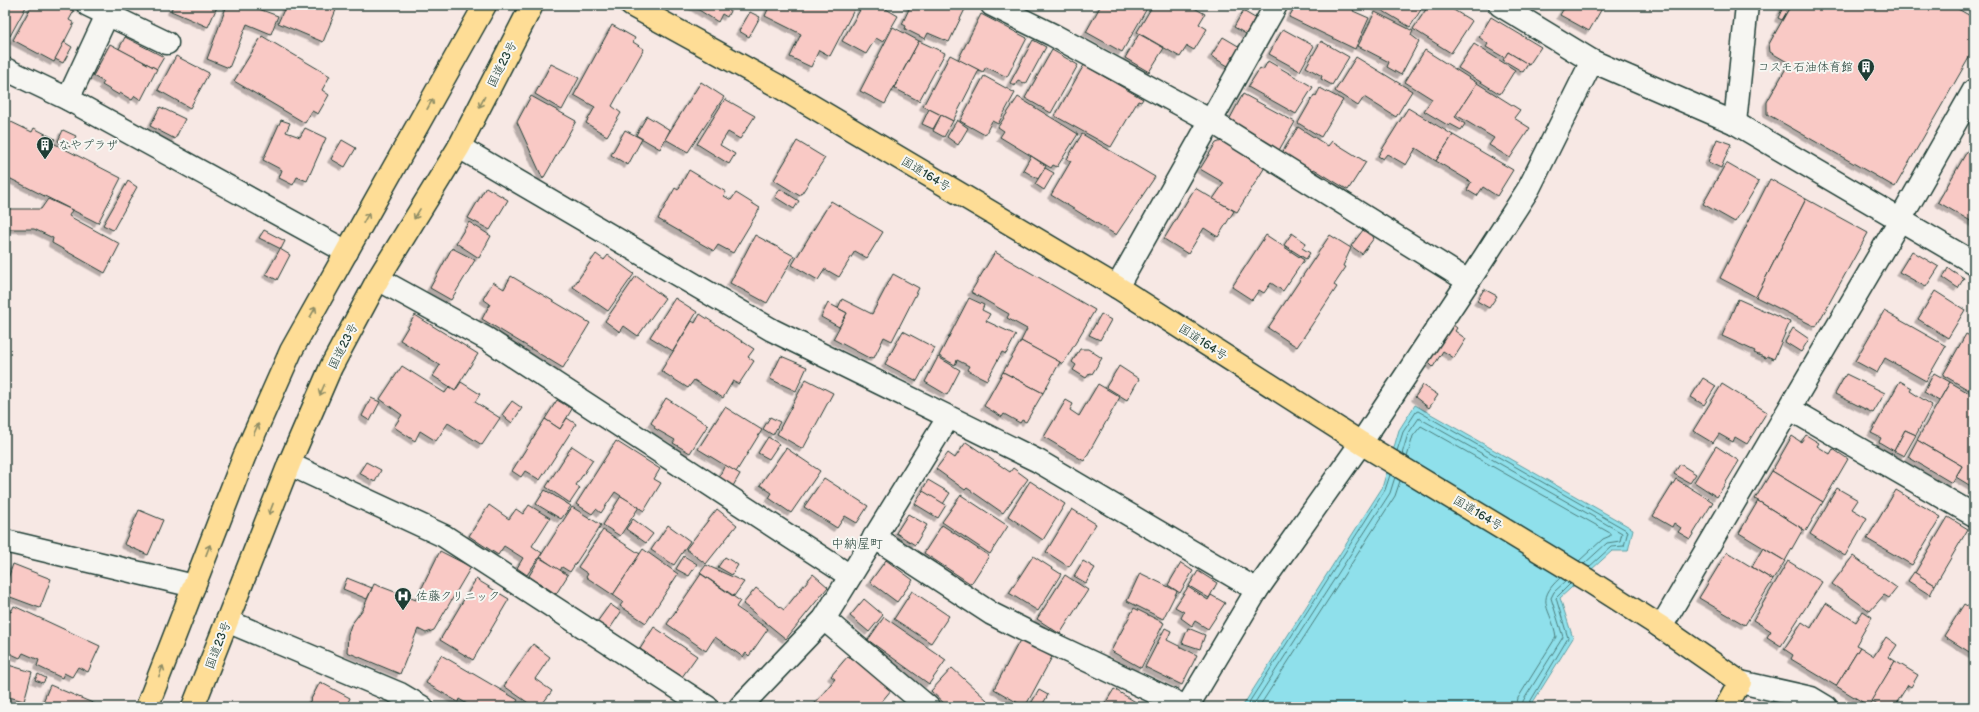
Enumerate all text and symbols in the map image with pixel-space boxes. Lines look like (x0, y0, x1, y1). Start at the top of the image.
street label: 国道23号 (484, 38, 521, 90)
building icon: コスモ石油体育館 (1856, 57, 1876, 82)
place label: コスモ石油体育館 (1757, 60, 1853, 75)
one-way arrow (478, 96, 485, 108)
one-way arrow (426, 98, 434, 110)
building icon: なやプラザ (35, 135, 55, 160)
place label: なやプラザ (58, 138, 118, 153)
street label: 国道164号 (898, 154, 953, 195)
one-way arrow (413, 208, 421, 220)
one-way arrow (362, 212, 370, 224)
one-way arrow (309, 306, 317, 318)
street label: 国道23号 (325, 320, 362, 372)
street label: 国道164号 (1175, 321, 1230, 364)
one-way arrow (317, 383, 325, 395)
one-way arrow (253, 423, 260, 435)
street label: 国道164号 (1450, 493, 1505, 534)
one-way arrow (266, 503, 274, 515)
district label: 中納屋町 (831, 536, 883, 552)
one-way arrow (204, 544, 212, 556)
hospital icon: 佐藤クリニック (393, 586, 413, 611)
place label: 佐藤クリニック (416, 589, 500, 604)
street label: 国道23号 (202, 619, 234, 671)
one-way arrow (157, 665, 165, 677)

